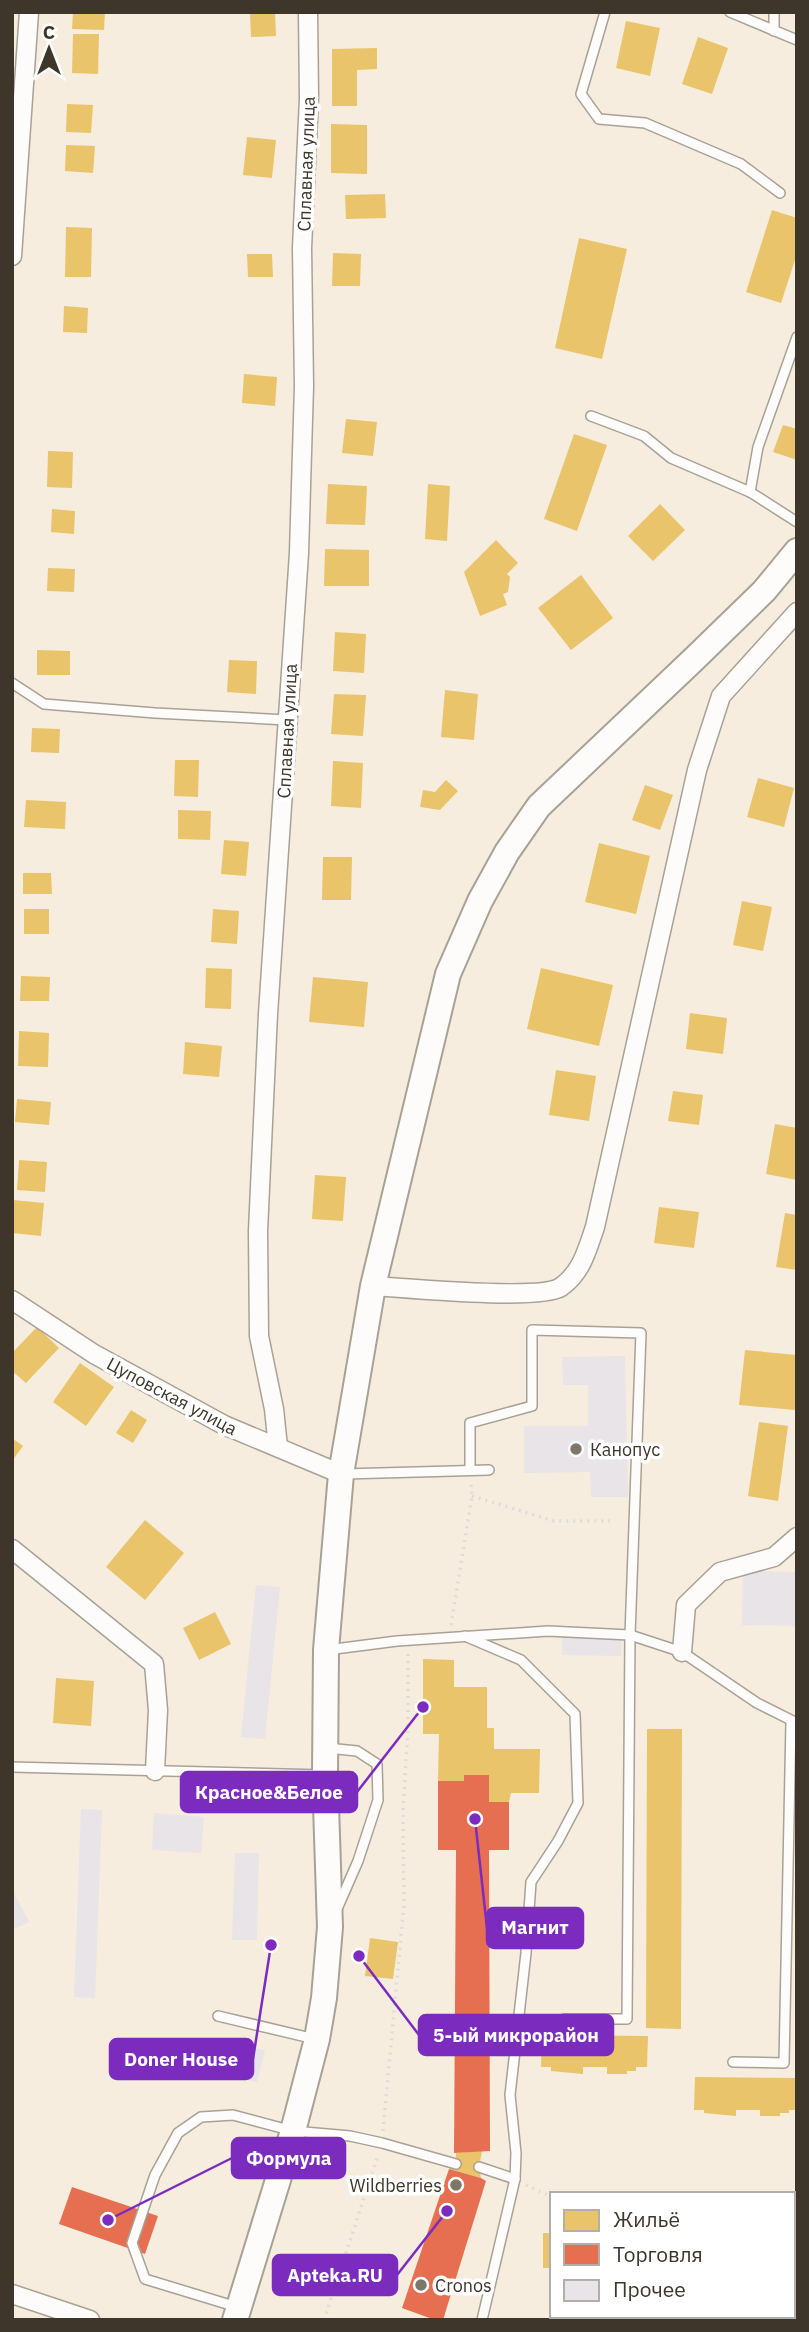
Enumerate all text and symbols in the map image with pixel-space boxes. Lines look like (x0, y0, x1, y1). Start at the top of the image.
north arrow (14, 14, 84, 84)
text: С (43, 20, 55, 44)
street label: Сплавная улица (292, 96, 320, 232)
street label: Сплавная улица (272, 662, 302, 799)
street label: Цуповская улица (103, 1352, 242, 1440)
place label: Канопус (590, 1438, 660, 1461)
marker: Канопус (568, 1441, 584, 1457)
callout: Красное&Белое (181, 1772, 357, 1812)
text: Красное&Белое (195, 1780, 343, 1804)
callout: Магнит (487, 1908, 583, 1948)
text: Магнит (501, 1915, 569, 1939)
callout: 5-ый микрорайон (419, 2015, 613, 2055)
text: 5-ый микрорайон (433, 2023, 599, 2047)
callout: Doner House (110, 2039, 253, 2079)
text: Doner House (124, 2047, 238, 2071)
callout: Формула (232, 2138, 345, 2178)
text: Формула (246, 2146, 332, 2170)
place label: Wildberries (349, 2174, 442, 2197)
marker: Wildberries (448, 2177, 464, 2193)
legend (550, 2192, 795, 2318)
text: Жильё (613, 2205, 680, 2233)
text: Торговля (613, 2240, 703, 2268)
callout: Apteka.RU (273, 2255, 397, 2295)
text: Apteka.RU (287, 2263, 383, 2287)
place label: Cronos (435, 2274, 492, 2297)
text: Прочее (613, 2275, 686, 2303)
marker: Cronos (413, 2277, 429, 2293)

